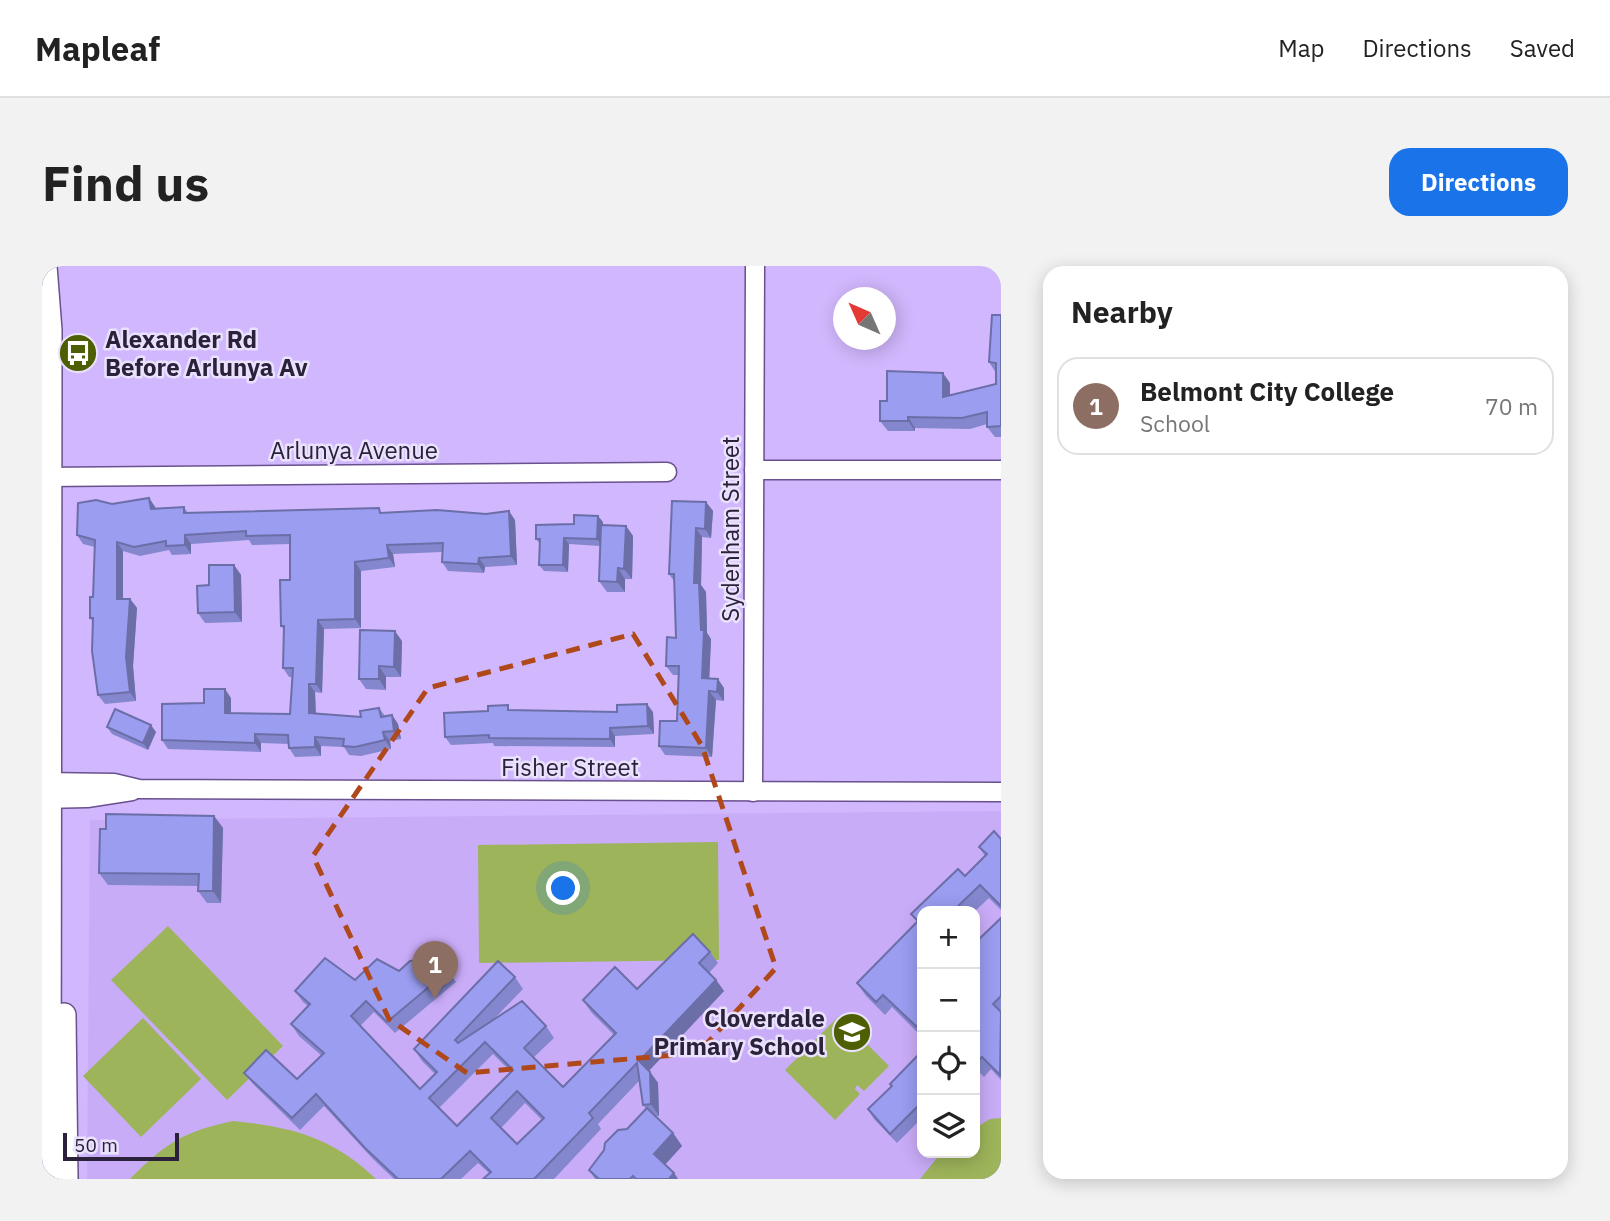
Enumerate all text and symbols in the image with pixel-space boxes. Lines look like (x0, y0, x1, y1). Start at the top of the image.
text: Mapleaf (35, 27, 160, 70)
text: Map (1278, 32, 1324, 64)
text: Directions (1362, 32, 1472, 64)
text: Saved (1510, 32, 1575, 64)
button: Directions (1389, 148, 1568, 216)
text: Find us (42, 151, 209, 214)
north arrow (833, 287, 896, 350)
text: Nearby (1071, 292, 1173, 331)
place label: Alexander Rd Before Arlunya Av (105, 323, 308, 383)
bus stop icon: Alexander Rd Before Arlunya Av (57, 332, 99, 374)
text: Belmont City College (1140, 374, 1394, 408)
text: 1 (1089, 391, 1103, 421)
text: 70 m (1485, 391, 1538, 421)
text: School (1140, 408, 1210, 438)
street label: Arlunya Avenue (270, 434, 438, 466)
street label: Sydenham Street (714, 436, 746, 622)
street label: Fisher Street (501, 751, 639, 783)
your location (546, 871, 580, 905)
map controls (917, 906, 980, 1158)
button: + (917, 906, 980, 969)
pin: 1 (412, 941, 458, 999)
button: − (917, 969, 980, 1032)
place label: Cloverdale Primary School (653, 1002, 825, 1062)
school or university icon: Cloverdale Primary School (831, 1011, 873, 1053)
button: locate (917, 1032, 980, 1095)
button: layers (917, 1095, 980, 1158)
scale bar (63, 1130, 178, 1162)
text: 50 m (74, 1133, 118, 1157)

